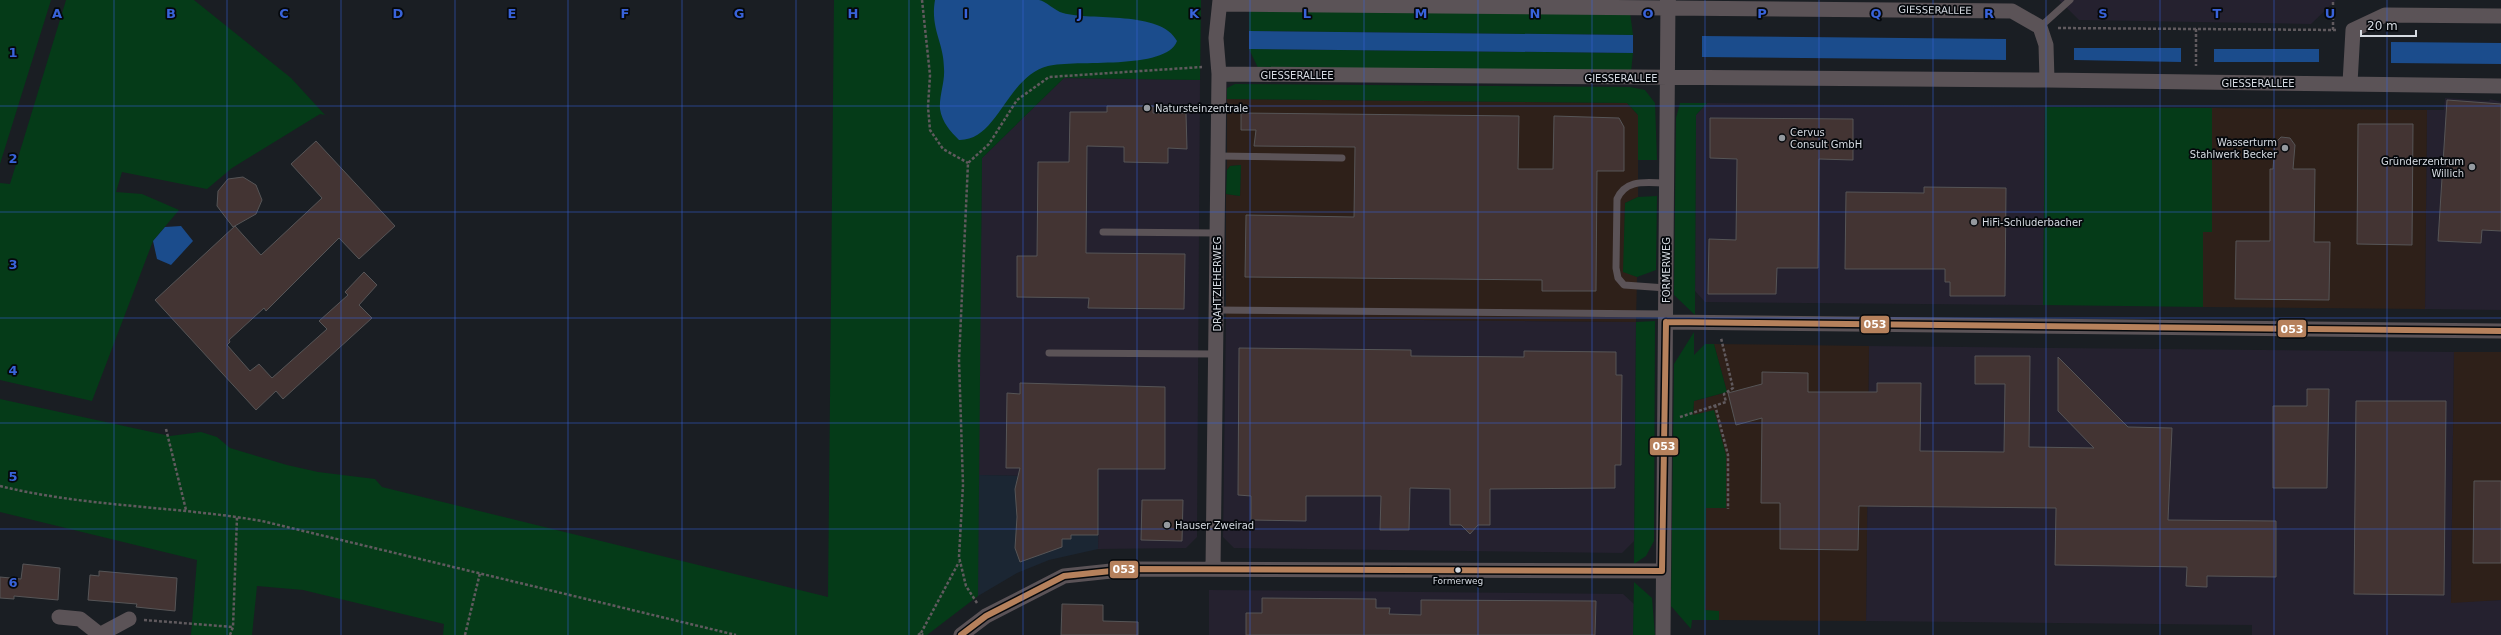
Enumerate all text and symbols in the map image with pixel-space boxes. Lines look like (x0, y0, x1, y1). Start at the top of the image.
street label: GIESSERALLEE (1898, 4, 1972, 16)
text: A (52, 6, 62, 21)
text: B (166, 6, 176, 21)
text: C (279, 6, 289, 21)
text: D (393, 6, 404, 21)
text: E (508, 6, 516, 21)
text: F (621, 6, 629, 21)
text: G (734, 6, 744, 21)
text: H (848, 6, 858, 21)
text: I (964, 6, 968, 21)
text: J (1077, 6, 1082, 21)
text: K (1189, 6, 1200, 21)
text: L (1303, 6, 1311, 21)
text: M (1415, 6, 1427, 21)
text: N (1530, 6, 1540, 21)
text: O (1642, 6, 1654, 21)
text: P (1757, 6, 1767, 21)
text: Q (1870, 6, 1882, 21)
text: R (1984, 6, 1994, 21)
text: S (2098, 6, 2108, 21)
text: T (2213, 6, 2222, 21)
text: U (2325, 6, 2335, 21)
scale bar (2361, 12, 2416, 38)
text: 20 m (2367, 19, 2398, 33)
text: 1 (8, 45, 18, 60)
street label: GIESSERALLEE (1260, 70, 1334, 81)
street label: GIESSERALLEE (1584, 73, 1658, 84)
street label: GIESSERALLEE (2221, 78, 2295, 89)
marker: Natursteinzentrale (1142, 103, 1152, 113)
place label: Natursteinzentrale (1155, 103, 1248, 114)
place label: Cervus Consult GmbH (1790, 127, 1862, 150)
marker: Cervus Consult GmbH (1777, 133, 1787, 143)
place label: Wasserturm Stahlwerk Becker (2190, 137, 2278, 160)
marker: Wasserturm Stahlwerk Becker (2280, 143, 2290, 153)
text: 2 (8, 151, 18, 166)
place label: Gründerzentrum Willich (2381, 156, 2464, 179)
marker: Gründerzentrum Willich (2467, 162, 2477, 172)
marker: HiFi-Schluderbacher (1969, 217, 1979, 227)
place label: HiFi-Schluderbacher (1982, 217, 2083, 228)
street label: DRAHTZIEHERWEG (1212, 236, 1223, 332)
street label: FORMERWEG (1661, 237, 1672, 303)
text: 3 (8, 257, 18, 272)
line badge: 053 (1860, 315, 1890, 334)
text: 053 (1864, 318, 1886, 331)
line badge: 053 (2277, 319, 2307, 338)
text: 053 (2281, 323, 2303, 336)
text: 4 (8, 363, 18, 378)
line badge: 053 (1649, 437, 1679, 456)
text: 053 (1653, 440, 1675, 453)
text: 5 (8, 469, 18, 484)
marker: Hauser Zweirad (1162, 520, 1172, 530)
place label: Hauser Zweirad (1175, 520, 1254, 531)
line badge: 053 (1109, 560, 1139, 579)
text: 053 (1113, 563, 1135, 576)
marker: Formerweg (1453, 565, 1463, 575)
text: 6 (8, 575, 18, 590)
place label: Formerweg (1433, 576, 1483, 586)

